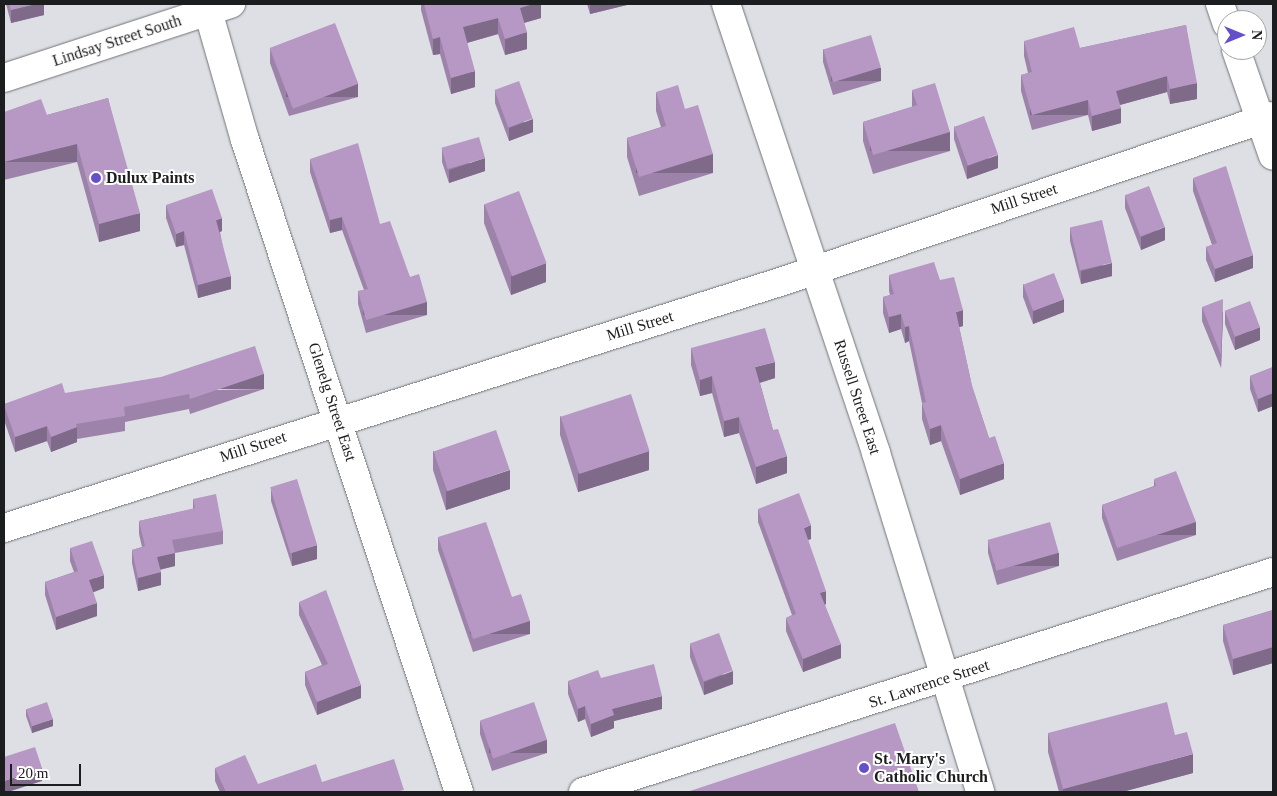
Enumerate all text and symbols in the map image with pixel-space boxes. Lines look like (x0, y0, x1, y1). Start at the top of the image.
north arrow (1217, 10, 1267, 60)
street label: Lindsay Street South (50, 11, 184, 71)
text: N (1249, 30, 1264, 40)
place label: Dulux Paints (106, 168, 194, 188)
marker: Dulux Paints (90, 172, 102, 184)
street label: Mill Street (988, 179, 1060, 219)
street label: Mill Street (604, 307, 676, 345)
street label: Russell Street East (829, 337, 885, 457)
street label: Glenelg Street East (304, 340, 360, 464)
street label: Mill Street (217, 427, 289, 467)
street label: St. Lawrence Street (866, 655, 992, 713)
place label: St. Mary's Catholic Church (874, 749, 988, 787)
scale bar (12, 754, 84, 786)
marker: St. Mary's Catholic Church (858, 762, 870, 774)
text: 20 m (18, 765, 48, 781)

